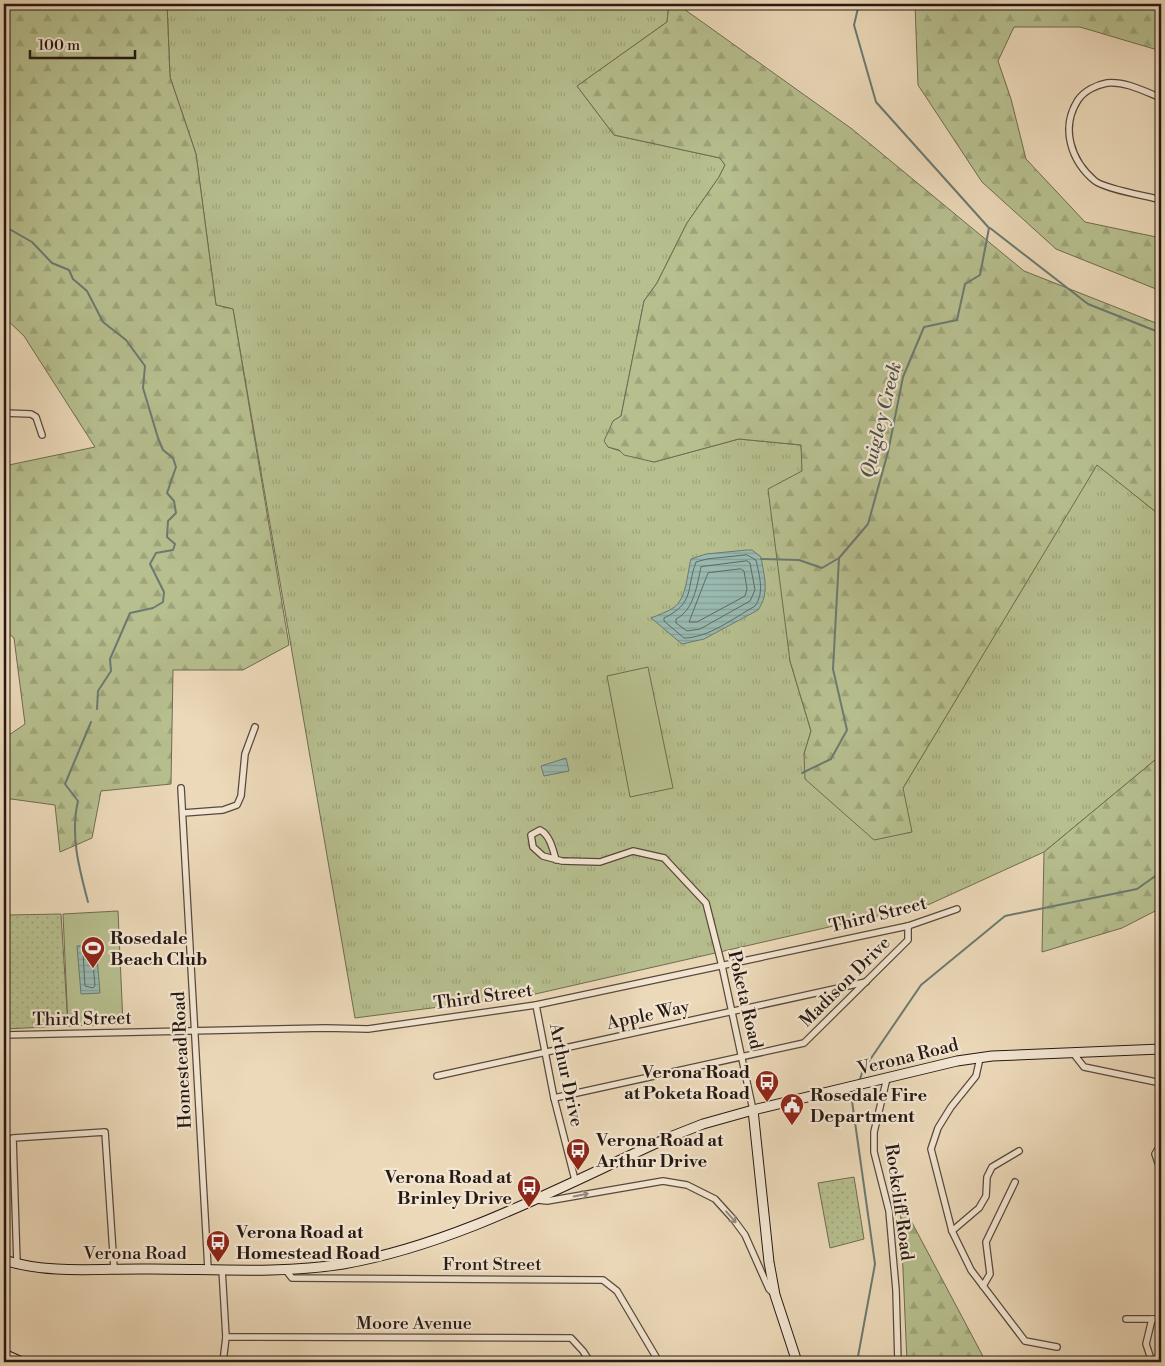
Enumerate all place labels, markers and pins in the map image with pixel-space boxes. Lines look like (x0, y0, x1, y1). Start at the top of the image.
place label: Rosedale Beach Club (110, 927, 207, 971)
sports icon: Rosedale Beach Club (80, 935, 106, 969)
place label: Verona Road at Poketa Road (624, 1061, 750, 1105)
bus stop icon: Verona Road at Poketa Road (754, 1069, 780, 1103)
place label: Rosedale Fire Department (810, 1084, 927, 1128)
public building icon: Rosedale Fire Department (779, 1092, 805, 1126)
place label: Verona Road at Arthur Drive (595, 1129, 724, 1173)
bus stop icon: Verona Road at Arthur Drive (565, 1137, 591, 1171)
place label: Verona Road at Brinley Drive (384, 1166, 513, 1210)
bus stop icon: Verona Road at Brinley Drive (516, 1174, 542, 1208)
place label: Verona Road at Homestead Road (235, 1221, 380, 1265)
bus stop icon: Verona Road at Homestead Road (205, 1229, 231, 1263)

